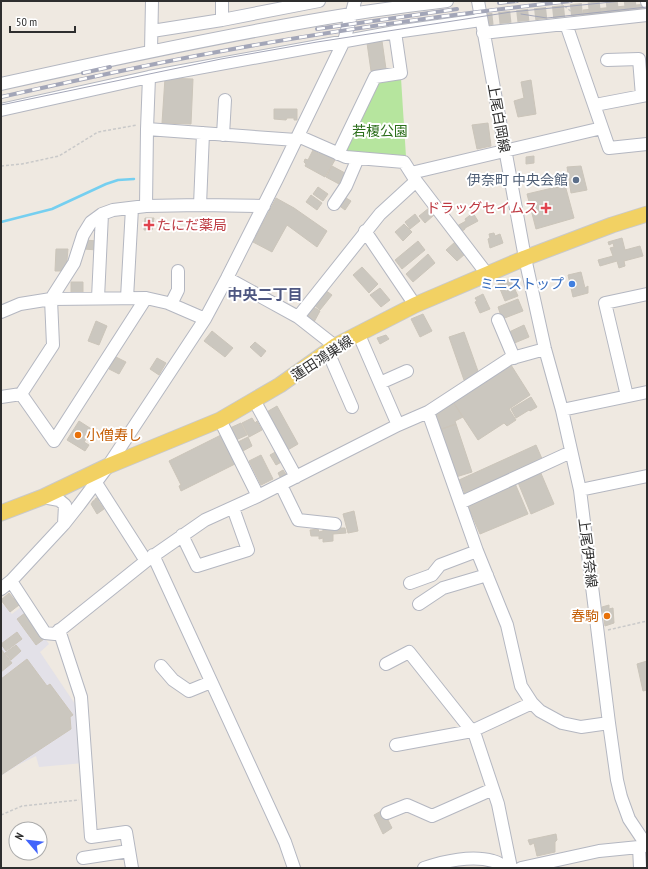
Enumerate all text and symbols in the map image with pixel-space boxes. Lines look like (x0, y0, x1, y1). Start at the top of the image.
scale bar (10, 8, 75, 34)
text: 50 m (16, 14, 37, 29)
street label: 上尾白岡線 (484, 82, 514, 154)
park label: 若榎公園 (352, 122, 408, 140)
place label: 伊奈町 中央会館 (467, 171, 568, 189)
marker: 伊奈町 中央会館 (571, 175, 581, 185)
place label: ドラッグセイムス (426, 199, 538, 217)
marker: ドラッグセイムス (541, 203, 551, 213)
place label: たにだ薬局 (157, 216, 227, 234)
marker: たにだ薬局 (144, 220, 154, 230)
place label: ミニストップ (480, 275, 564, 293)
marker: ミニストップ (567, 279, 577, 289)
district label: 中央二丁目 (227, 285, 303, 304)
street label: 蓮田鴻巣線 (288, 331, 356, 385)
place label: 小僧寿し (86, 426, 142, 444)
marker: 小僧寿し (73, 430, 83, 440)
street label: 上尾伊奈線 (575, 517, 601, 589)
place label: 春駒 (571, 607, 599, 625)
marker: 春駒 (602, 611, 612, 621)
north arrow (8, 821, 48, 861)
text: N (12, 830, 27, 842)

